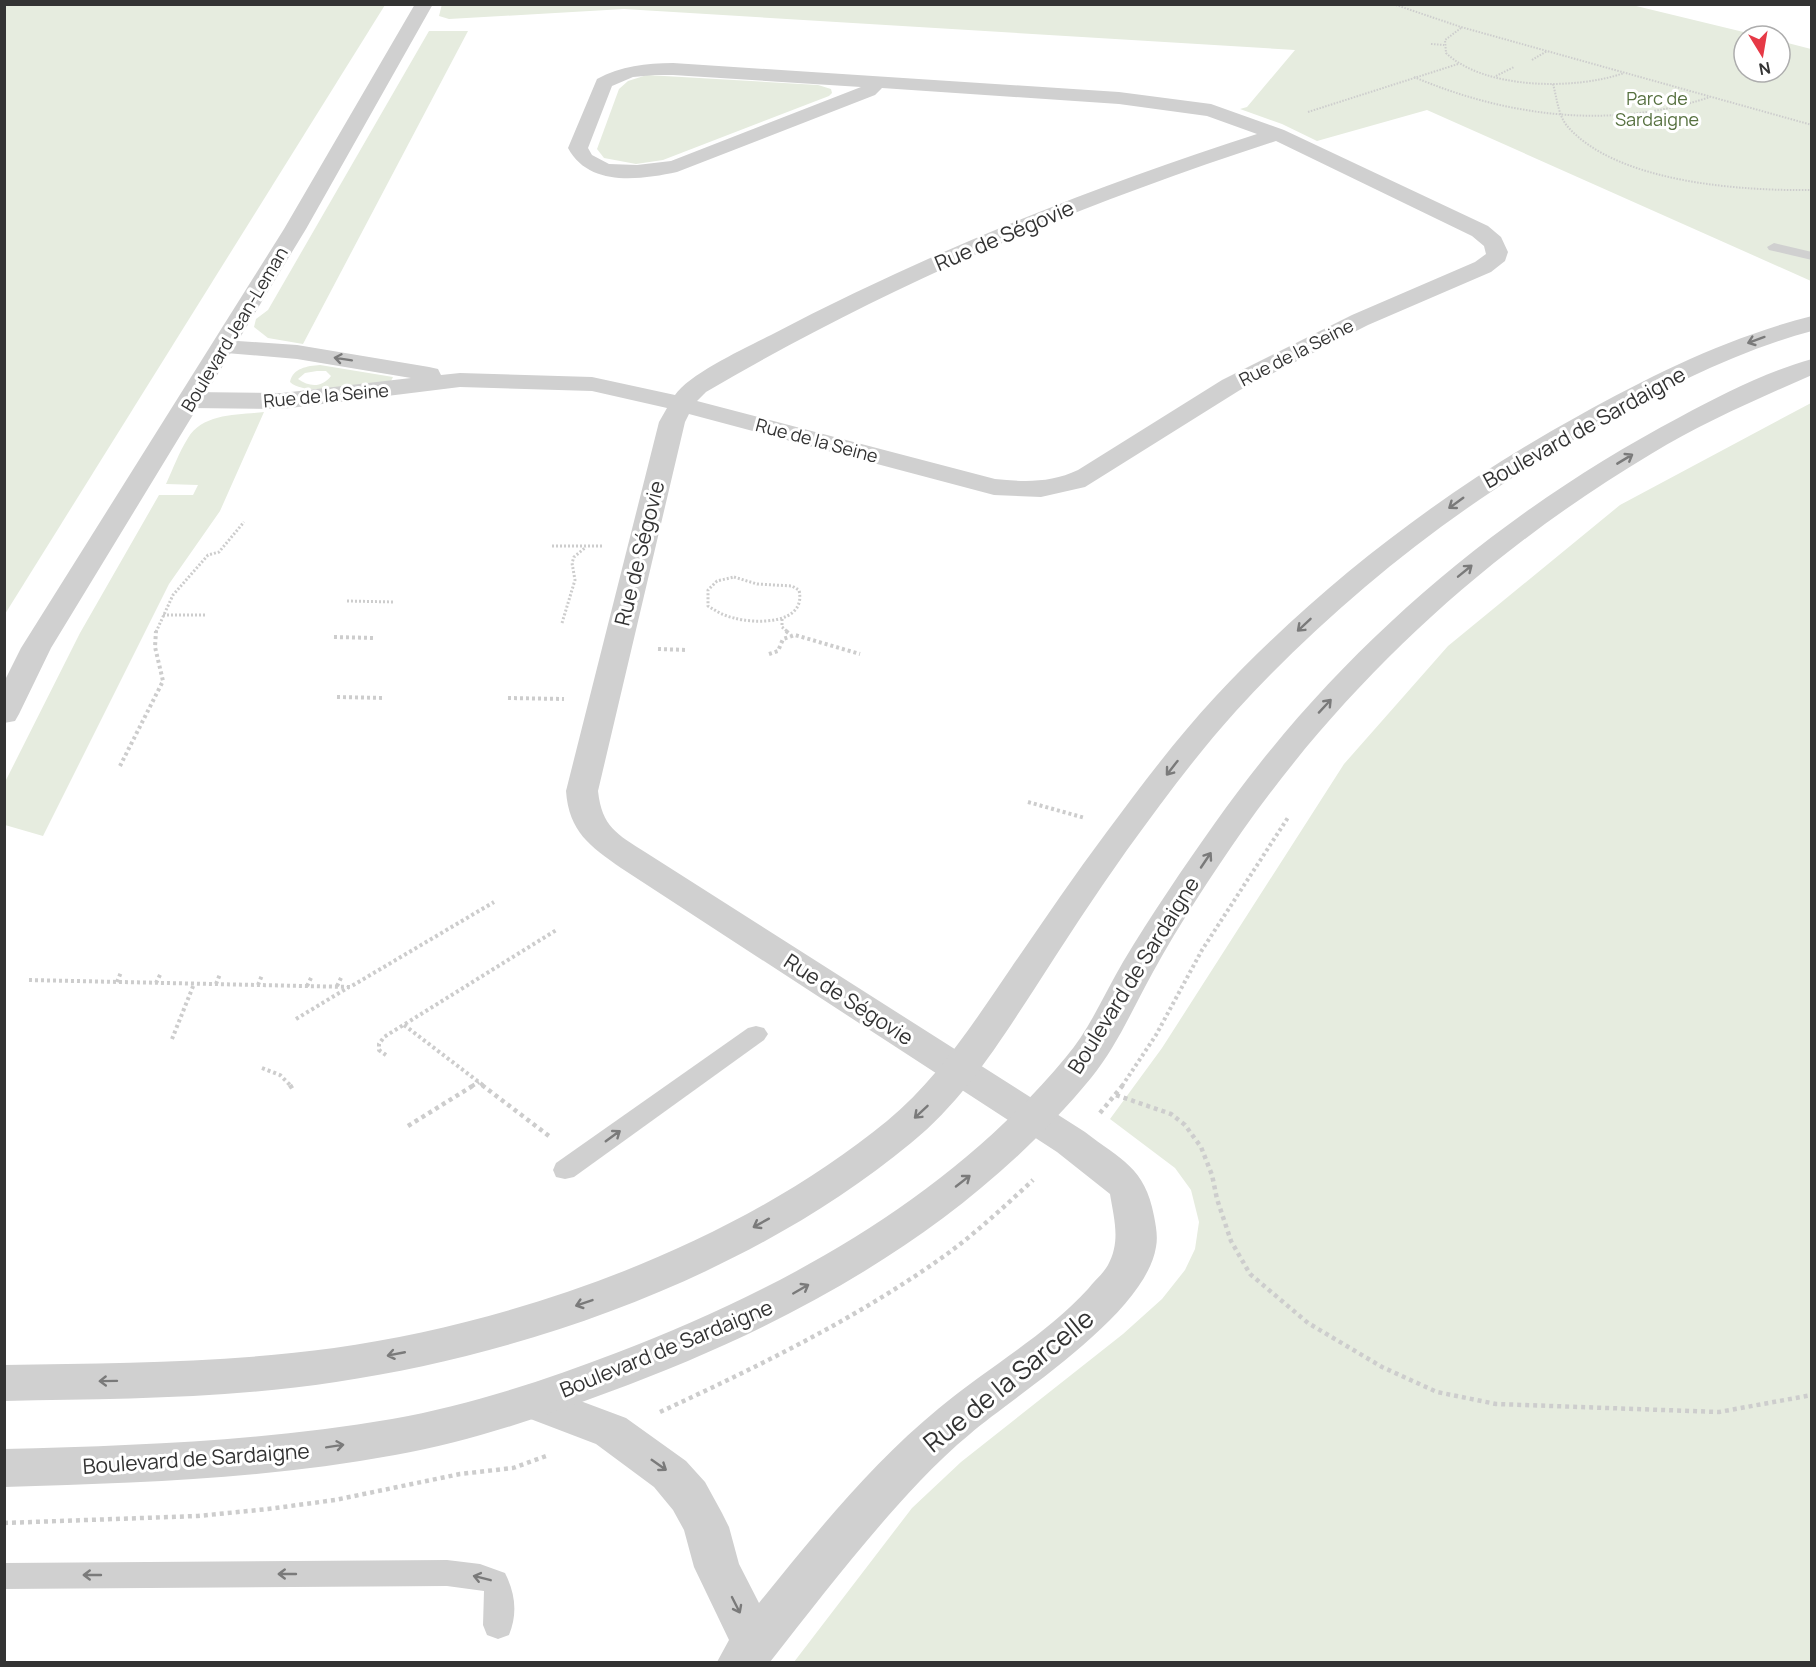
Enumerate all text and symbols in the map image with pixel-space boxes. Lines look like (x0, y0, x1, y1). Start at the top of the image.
north arrow (1732, 24, 1792, 84)
text: N (1757, 57, 1773, 81)
park label: Parc de Sardaigne (1615, 86, 1699, 131)
street label: Rue de Ségovie (930, 193, 1078, 277)
street label: Boulevard Jean-Leman (175, 242, 293, 416)
street label: Rue de la Seine (1235, 313, 1357, 391)
one-way arrow (1747, 336, 1766, 347)
one-way arrow (334, 354, 354, 365)
street label: Boulevard de Sardaigne (1478, 360, 1690, 494)
street label: Rue de la Seine (262, 378, 390, 412)
street label: Rue de la Seine (753, 412, 881, 468)
one-way arrow (1616, 453, 1633, 465)
street label: Rue de Ségovie (607, 478, 671, 628)
one-way arrow (1448, 496, 1464, 509)
one-way arrow (1457, 565, 1473, 578)
one-way arrow (1297, 618, 1312, 632)
one-way arrow (1318, 699, 1332, 714)
one-way arrow (1165, 760, 1178, 776)
one-way arrow (1200, 853, 1212, 869)
street label: Boulevard de Sardaigne (1061, 871, 1205, 1079)
street label: Rue de Ségovie (779, 947, 919, 1051)
one-way arrow (913, 1104, 928, 1119)
one-way arrow (604, 1130, 620, 1142)
one-way arrow (954, 1174, 970, 1187)
one-way arrow (753, 1217, 770, 1229)
one-way arrow (792, 1283, 809, 1295)
street label: Boulevard de Sardaigne (555, 1292, 777, 1404)
one-way arrow (575, 1298, 593, 1309)
street label: Rue de la Sarcelle (915, 1300, 1101, 1460)
one-way arrow (386, 1349, 406, 1360)
one-way arrow (99, 1375, 119, 1387)
street label: Boulevard de Sardaigne (82, 1436, 310, 1480)
one-way arrow (325, 1440, 344, 1451)
one-way arrow (650, 1459, 666, 1471)
one-way arrow (278, 1568, 298, 1580)
one-way arrow (83, 1569, 103, 1581)
one-way arrow (472, 1572, 491, 1584)
one-way arrow (731, 1596, 743, 1614)

